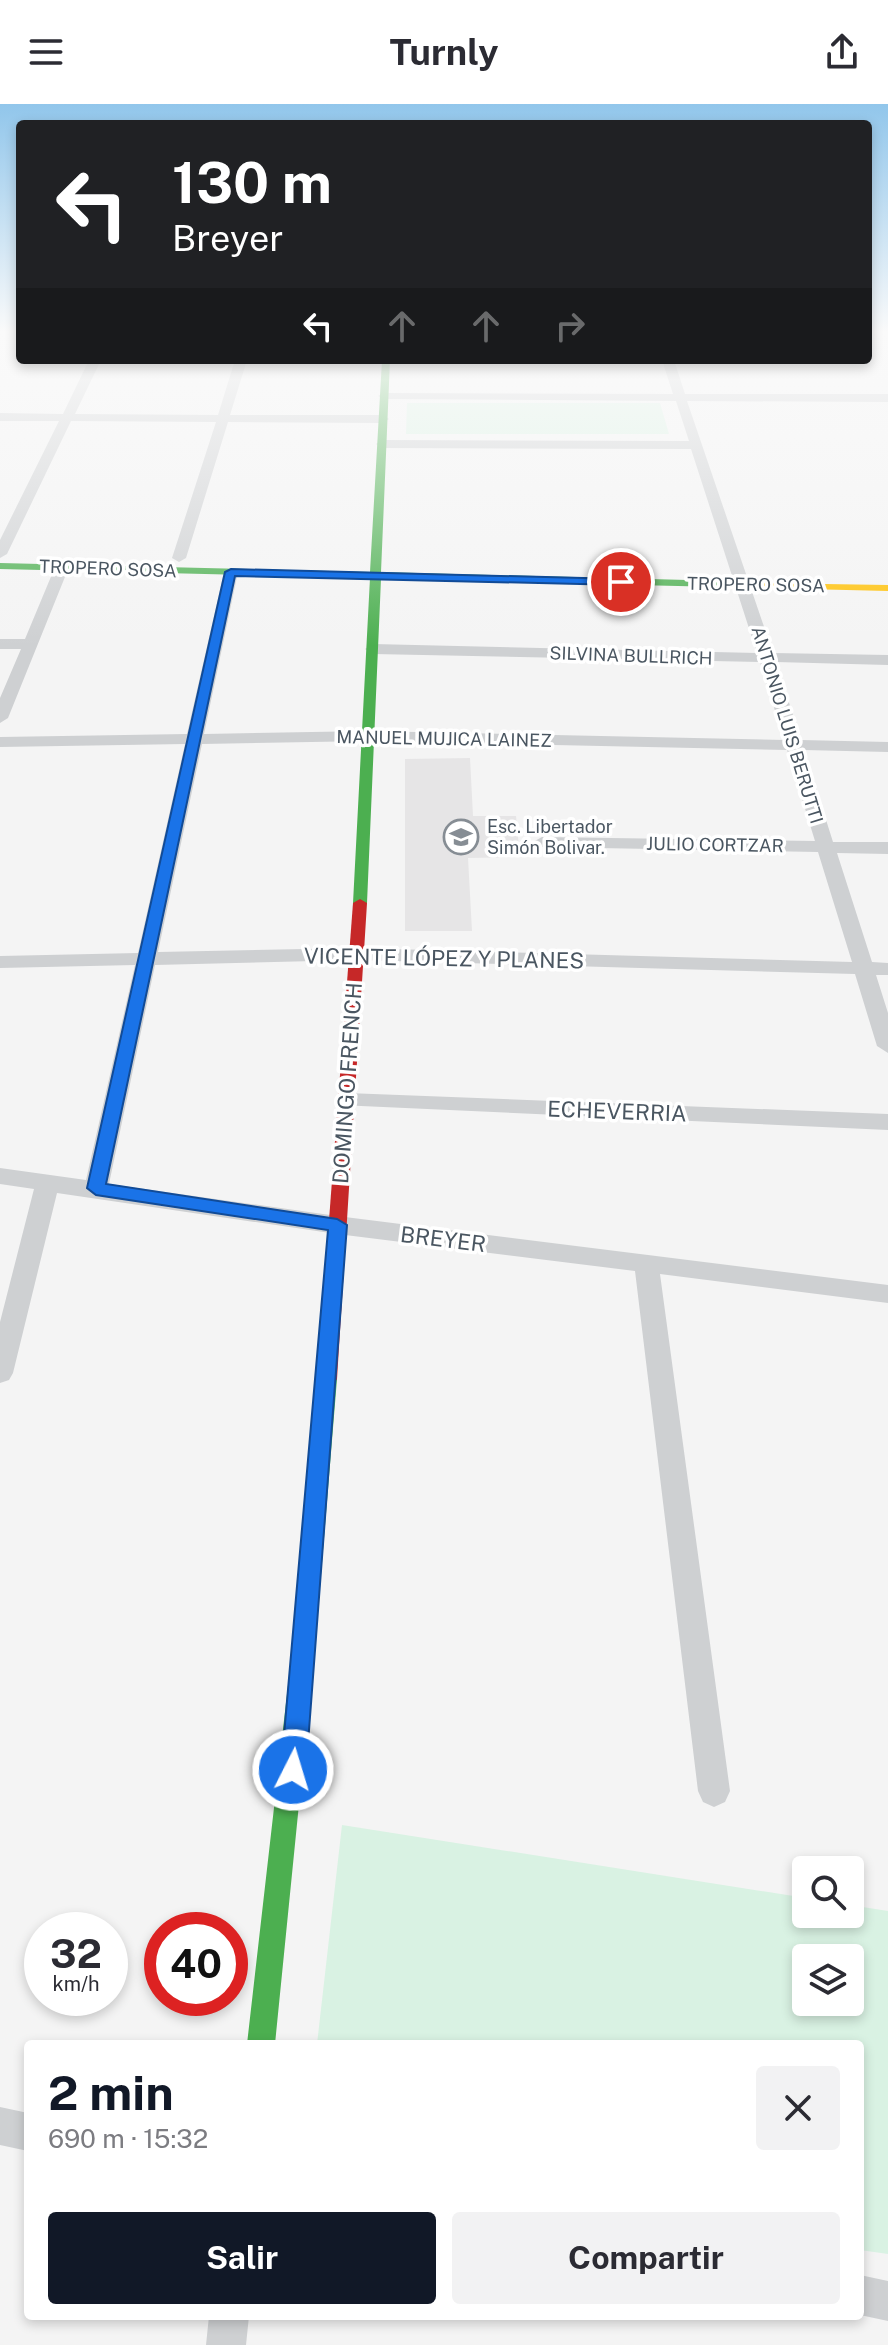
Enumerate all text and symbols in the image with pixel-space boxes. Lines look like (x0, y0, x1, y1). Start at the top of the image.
icon: menu (24, 30, 68, 74)
icon: share (820, 30, 864, 74)
text: Turnly (390, 31, 498, 73)
text: 130 m (172, 150, 332, 216)
icon: left (40, 152, 144, 256)
text: Breyer (172, 217, 283, 259)
icon: left (296, 304, 340, 348)
icon: ahead (380, 304, 424, 348)
icon: ahead (464, 304, 508, 348)
icon: right (548, 304, 592, 348)
pin (587, 548, 655, 616)
street label: TROPERO SOSA (39, 556, 177, 581)
icon: arrive (599, 560, 643, 604)
street label: TROPERO SOSA (687, 573, 825, 596)
street label: ANTONIO LUIS BERUTTI (747, 624, 828, 826)
street label: SILVINA BULLRICH (549, 642, 713, 669)
street label: MANUEL MUJICA LAINEZ (336, 726, 552, 751)
place label: Esc. Libertador Simón Bolivar. (487, 816, 613, 858)
school or university icon: Esc. Libertador Simón Bolivar. (442, 818, 480, 856)
street label: JULIO CORTZAR (646, 833, 784, 856)
street label: VICENTE LÓPEZ Y PLANES (304, 942, 584, 973)
street label: DOMINGO FRENCH (327, 982, 367, 1184)
street label: ECHEVERRIA (547, 1096, 687, 1126)
street label: BREYER (399, 1221, 487, 1257)
position arrow (251, 1728, 335, 1812)
map controls (792, 1856, 864, 2016)
button: search (792, 1856, 864, 1928)
speed limit sign: 40 (144, 1912, 248, 2016)
text: 32 (50, 1930, 102, 1977)
button: layers (792, 1944, 864, 2016)
text: km/h (52, 1972, 100, 1996)
text: 2 min (48, 2064, 174, 2121)
button: close (756, 2066, 840, 2150)
text: 690 m · 15:32 (48, 2123, 208, 2154)
button: Salir (48, 2212, 436, 2304)
button: Compartir (452, 2212, 840, 2304)

